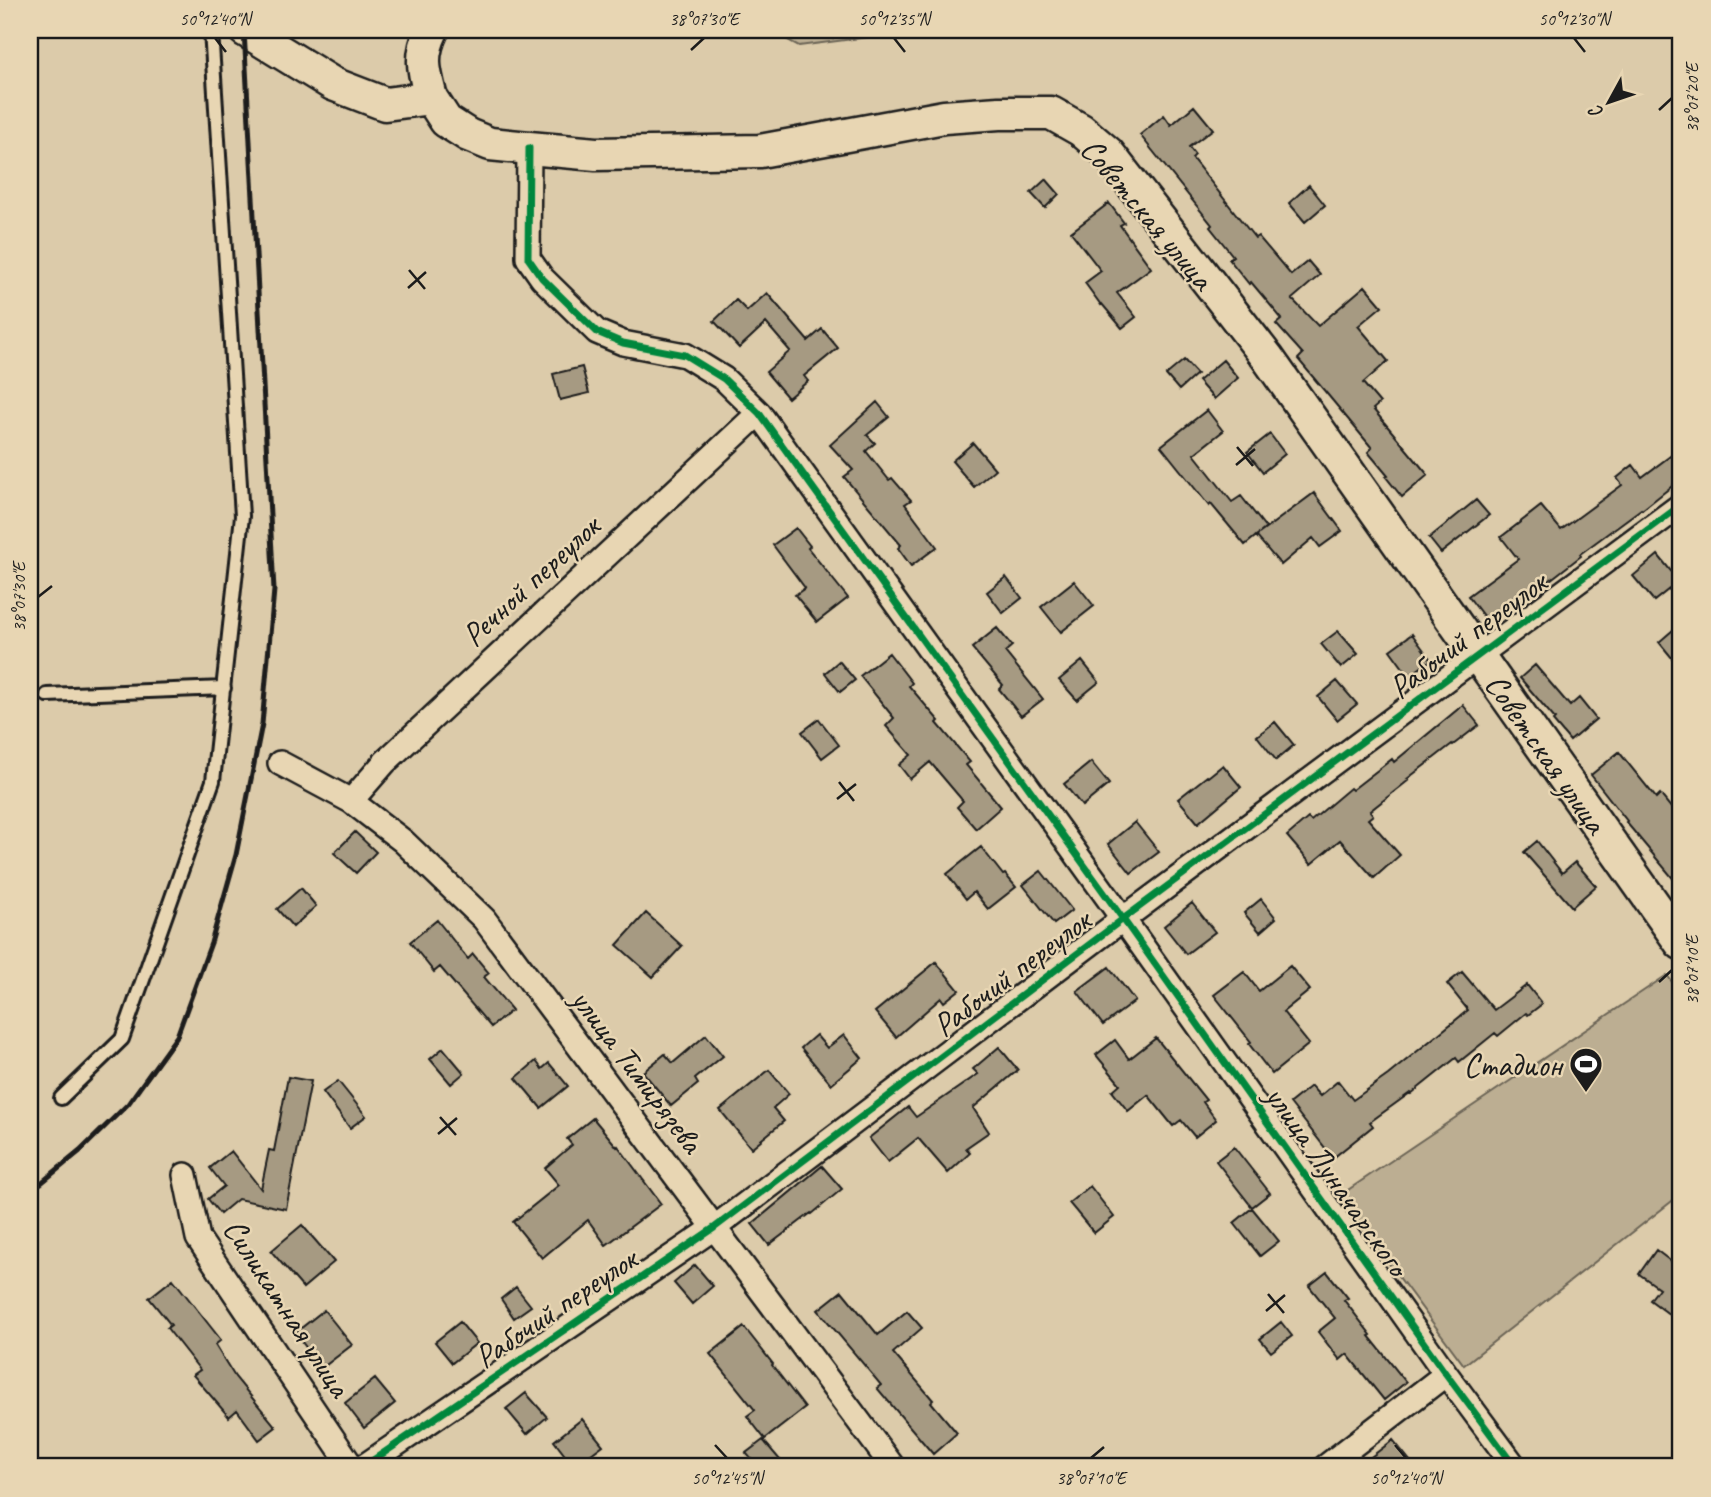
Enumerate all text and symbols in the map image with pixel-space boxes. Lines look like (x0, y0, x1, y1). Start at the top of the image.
text: 50°12'40"N (180, 8, 254, 30)
text: 38°07'30"E (669, 8, 741, 30)
text: 50°12'35"N (859, 8, 933, 30)
text: 50°12'30"N (1539, 8, 1613, 30)
text: 38°07'20"E (1681, 61, 1703, 133)
north arrow (1574, 66, 1644, 136)
text: С (1583, 99, 1609, 124)
street label: Советская улица (1071, 129, 1225, 300)
street label: Речной переулок (453, 504, 611, 656)
text: 38°07'30"E (8, 560, 30, 632)
street label: Рабочий переулок (1380, 560, 1557, 708)
street label: Советская улица (1476, 665, 1618, 844)
street label: Рабочий переулок (924, 898, 1101, 1046)
text: 38°07'10"E (1681, 933, 1703, 1005)
street label: улица Тимирязева (560, 978, 714, 1163)
place label: Стадион (1463, 1044, 1564, 1086)
sports icon: Стадион (1567, 1045, 1605, 1094)
street label: улица Луначарского (1255, 1075, 1420, 1287)
street label: Силикатная улица (214, 1210, 361, 1406)
street label: Рабочий переулок (466, 1237, 647, 1378)
text: 50°12'45"N (692, 1467, 766, 1489)
text: 38°07'10"E (1056, 1467, 1128, 1489)
text: 50°12'40"N (1371, 1467, 1445, 1489)

